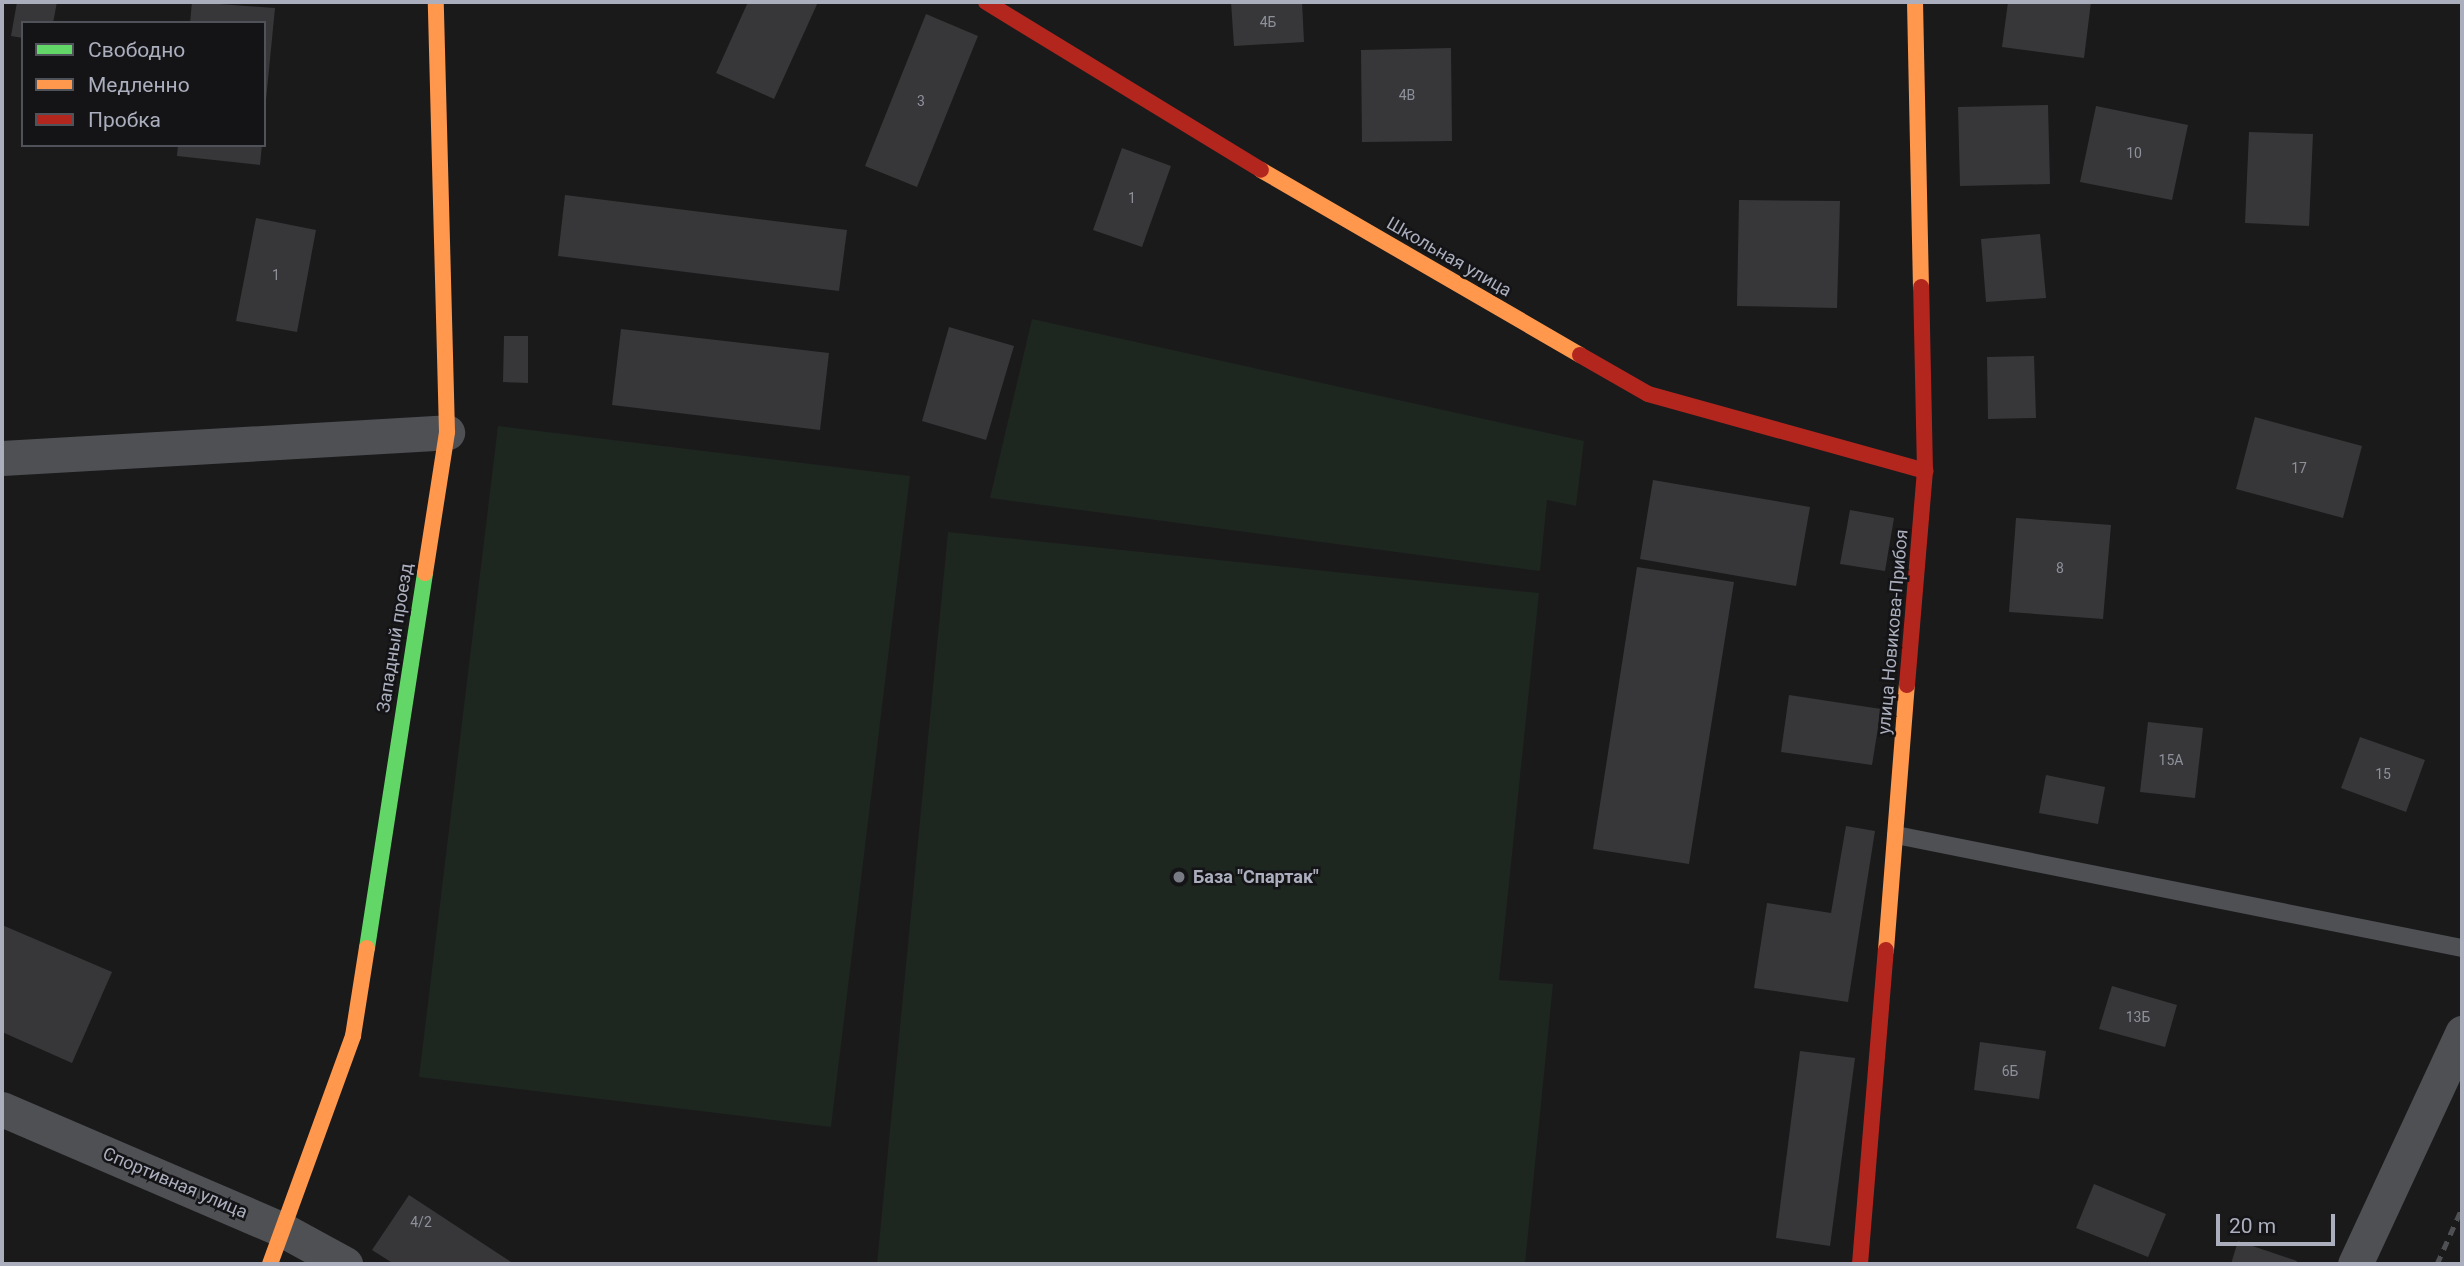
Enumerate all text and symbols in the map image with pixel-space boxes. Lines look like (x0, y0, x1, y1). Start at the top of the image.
house number: 4Б (1260, 14, 1276, 30)
legend (21, 21, 266, 147)
text: Свободно (88, 38, 185, 62)
text: Медленно (88, 73, 190, 97)
house number: 4В (1399, 87, 1415, 103)
house number: 3 (917, 93, 925, 109)
text: Пробка (88, 108, 161, 132)
house number: 10 (2126, 145, 2142, 161)
house number: 1 (1128, 190, 1136, 206)
street label: Школьная улица (1383, 212, 1515, 302)
house number: 1 (272, 267, 280, 283)
house number: 17 (2291, 460, 2307, 476)
street label: улица Новикова-Прибоя (1873, 528, 1913, 736)
house number: 8 (2056, 560, 2064, 576)
street label: Западный проезд (373, 562, 417, 714)
house number: 15А (2159, 752, 2183, 768)
house number: 15 (2375, 766, 2391, 782)
place label: База "Спартак" (1193, 866, 1319, 888)
marker: База "Спартак" (1171, 869, 1187, 885)
house number: 13Б (2126, 1009, 2150, 1025)
house number: 6Б (2002, 1063, 2018, 1079)
street label: Спортивная улица (99, 1143, 251, 1223)
scale bar (2219, 1200, 2338, 1244)
house number: 4/2 (410, 1214, 432, 1230)
text: 20 m (2229, 1214, 2276, 1238)

